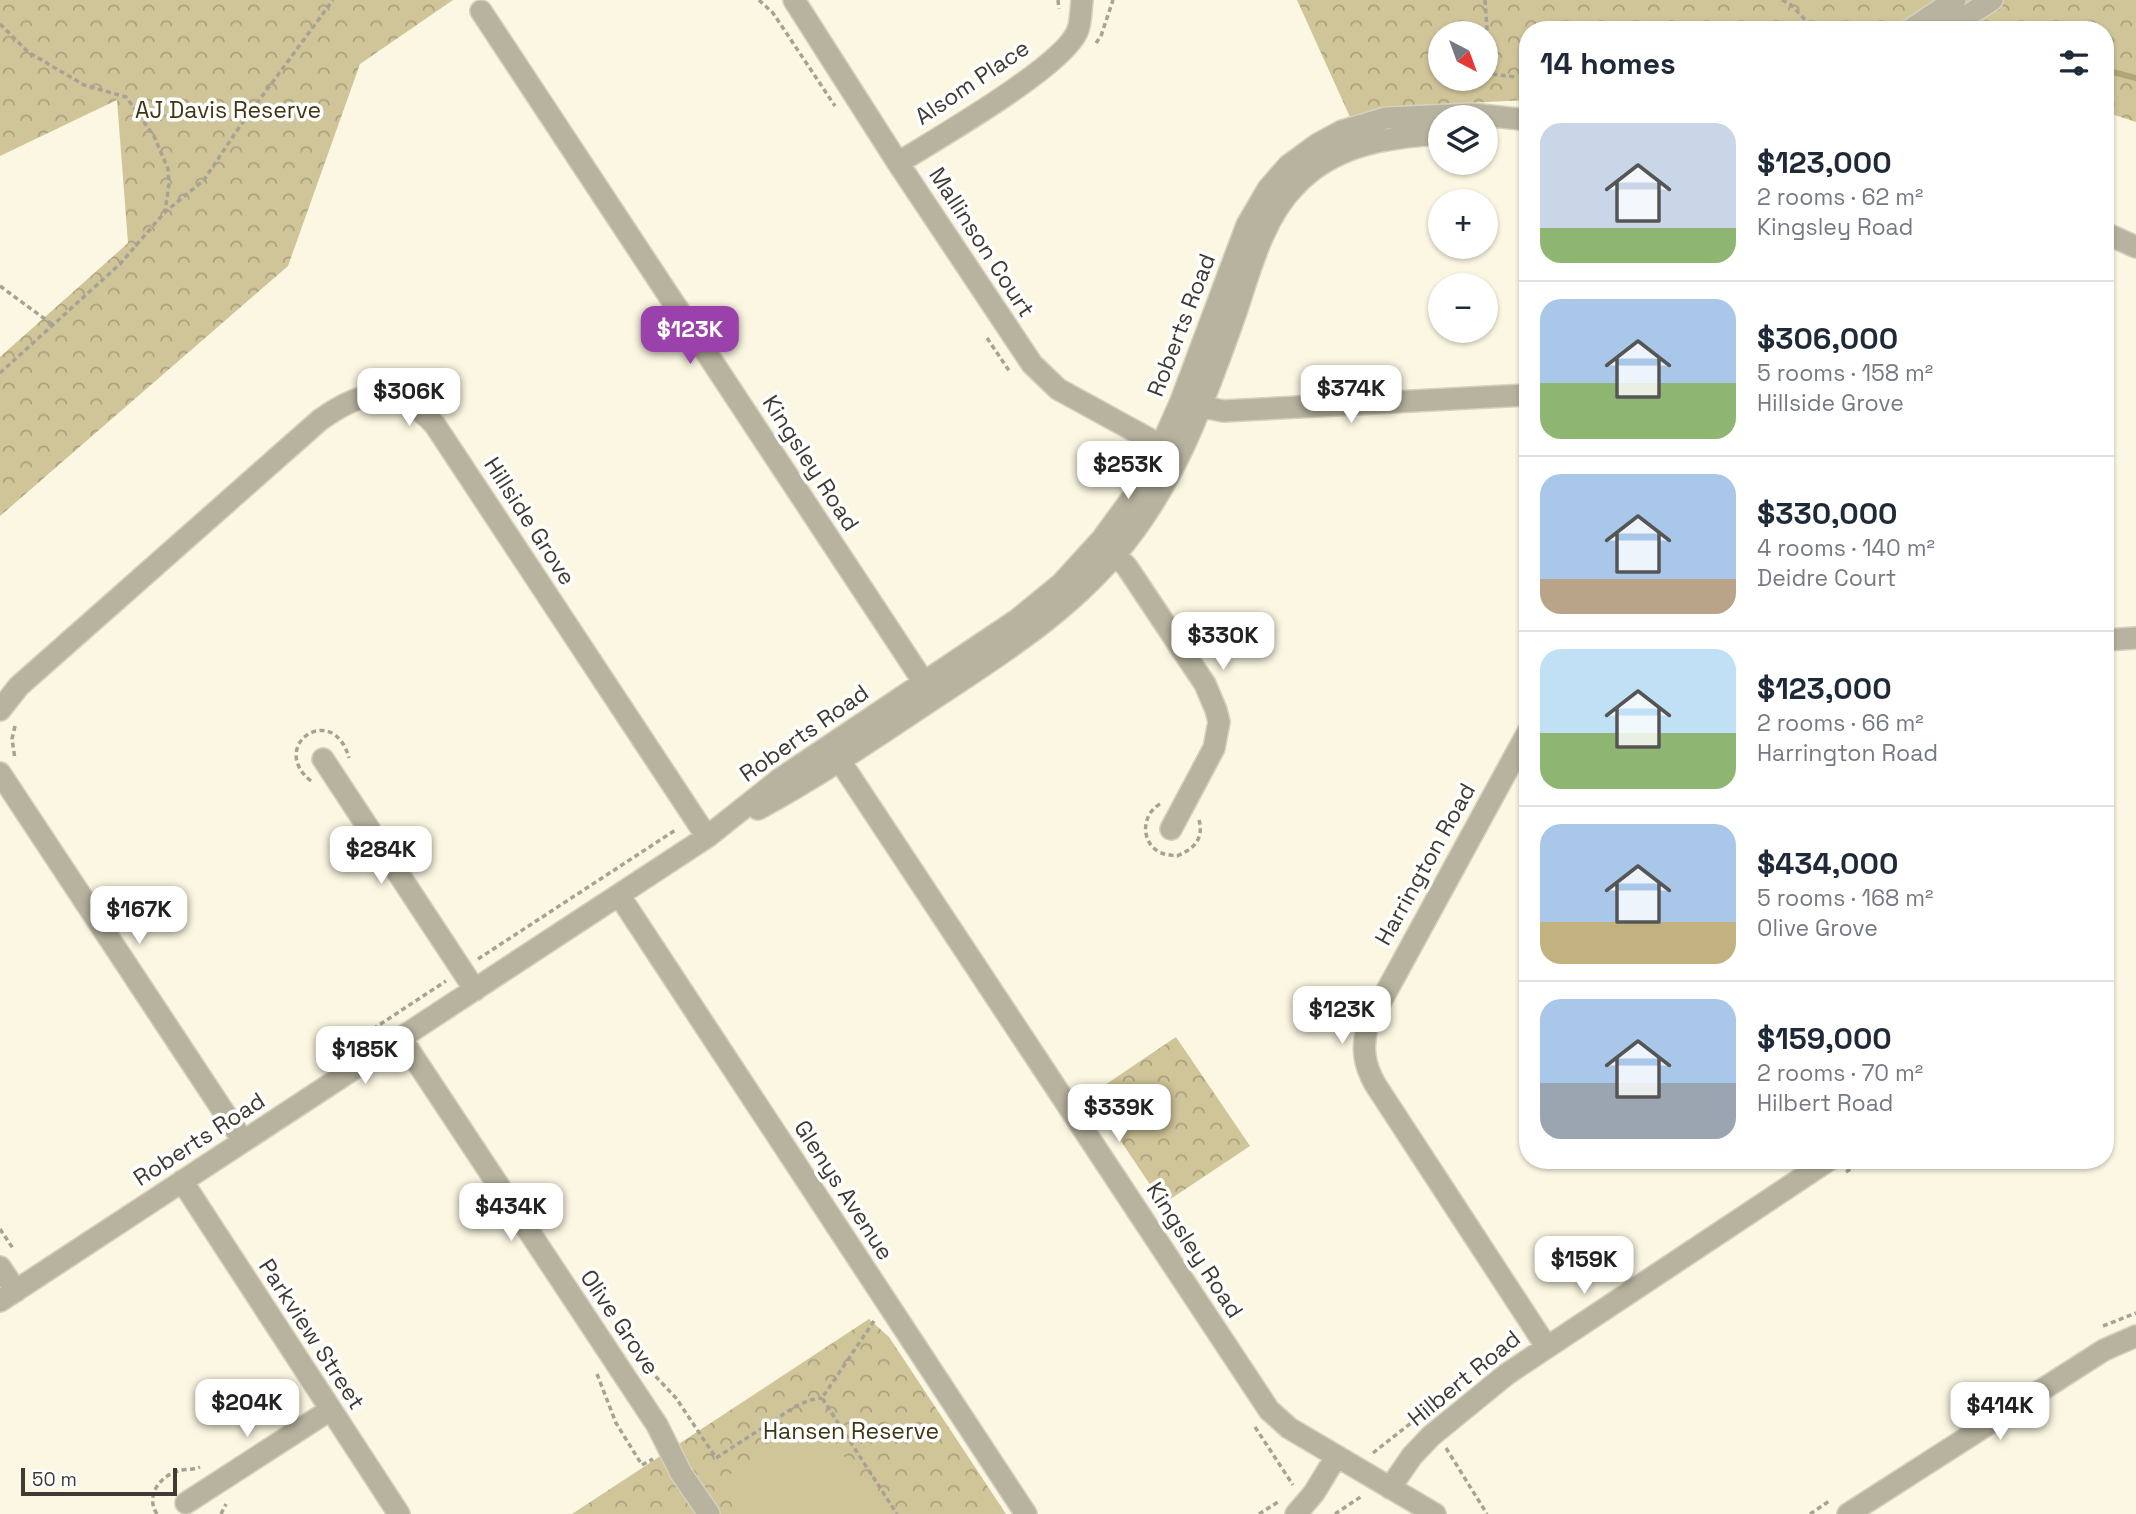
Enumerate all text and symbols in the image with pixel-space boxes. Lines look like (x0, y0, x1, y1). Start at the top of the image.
north arrow (1428, 21, 1498, 91)
map controls (1428, 21, 1498, 343)
street label: Alsom Place (909, 33, 1035, 131)
text: 14 homes (1540, 44, 1676, 83)
icon: filters (2055, 44, 2093, 82)
park label: AJ Davis Reserve (135, 95, 321, 125)
button: layers (1428, 105, 1498, 175)
text: $123,000 (1757, 143, 1892, 182)
icon: home (1596, 151, 1680, 235)
street label: Mallinson Court (922, 161, 1042, 323)
text: 2 rooms · 62 m² (1757, 182, 1923, 212)
button: + (1428, 189, 1498, 259)
text: Kingsley Road (1757, 212, 1913, 242)
street label: Roberts Road (1140, 249, 1222, 401)
button: − (1428, 273, 1498, 343)
pin: $123K (641, 306, 739, 366)
text: $123K (657, 314, 723, 344)
text: $306,000 (1757, 319, 1898, 358)
icon: home (1596, 327, 1680, 411)
text: 5 rooms · 158 m² (1757, 358, 1933, 388)
pin: $374K (1302, 366, 1400, 425)
pin: $306K (360, 368, 458, 428)
text: $374K (1317, 373, 1385, 403)
text: $306K (373, 376, 445, 406)
text: Hillside Grove (1757, 388, 1904, 418)
street label: Kingsley Road (756, 389, 866, 537)
pin: $253K (1079, 442, 1177, 501)
text: $253K (1093, 449, 1163, 479)
street label: Hillside Grove (477, 451, 583, 591)
text: $330,000 (1757, 494, 1898, 533)
icon: home (1596, 502, 1680, 586)
text: 4 rooms · 140 m² (1757, 533, 1935, 563)
text: Deidre Court (1757, 563, 1896, 593)
pin: $330K (1174, 612, 1272, 672)
text: $330K (1187, 620, 1259, 650)
text: $123,000 (1757, 669, 1892, 708)
street label: Roberts Road (734, 677, 874, 789)
icon: home (1596, 677, 1680, 761)
text: 2 rooms · 66 m² (1757, 708, 1924, 738)
text: Harrington Road (1757, 738, 1938, 768)
street label: Harrington Road (1368, 778, 1482, 950)
pin: $284K (332, 826, 430, 886)
text: $284K (346, 834, 416, 864)
text: $434,000 (1757, 844, 1898, 883)
icon: home (1596, 852, 1680, 936)
text: 5 rooms · 168 m² (1757, 883, 1934, 913)
pin: $167K (90, 886, 188, 946)
text: $167K (106, 894, 172, 924)
text: Olive Grove (1757, 913, 1878, 943)
pin: $123K (1293, 986, 1391, 1046)
text: $123K (1309, 994, 1375, 1024)
text: $159,000 (1757, 1019, 1892, 1058)
pin: $185K (316, 1026, 414, 1086)
icon: home (1596, 1027, 1680, 1111)
text: $185K (332, 1034, 398, 1064)
text: 2 rooms · 70 m² (1757, 1058, 1923, 1088)
pin: $339K (1070, 1084, 1168, 1144)
street label: Roberts Road (128, 1085, 270, 1193)
text: Hilbert Road (1757, 1088, 1893, 1118)
text: $339K (1084, 1092, 1154, 1122)
street label: Glenys Avenue (787, 1114, 901, 1266)
street label: Kingsley Road (1140, 1176, 1250, 1324)
pin: $434K (462, 1184, 560, 1243)
text: $434K (475, 1191, 547, 1221)
pin: $159K (1535, 1236, 1633, 1296)
text: $159K (1551, 1244, 1617, 1274)
street label: Parkview Street (252, 1253, 372, 1415)
street label: Olive Grove (574, 1264, 666, 1380)
street label: Hilbert Road (1402, 1323, 1526, 1433)
pin: $204K (198, 1380, 296, 1439)
pin: $414K (1951, 1382, 2049, 1442)
text: $204K (211, 1387, 283, 1417)
text: $414K (1966, 1390, 2034, 1420)
park label: Hansen Reserve (763, 1416, 939, 1446)
scale bar (21, 1465, 177, 1497)
text: 50 m (32, 1467, 77, 1492)

